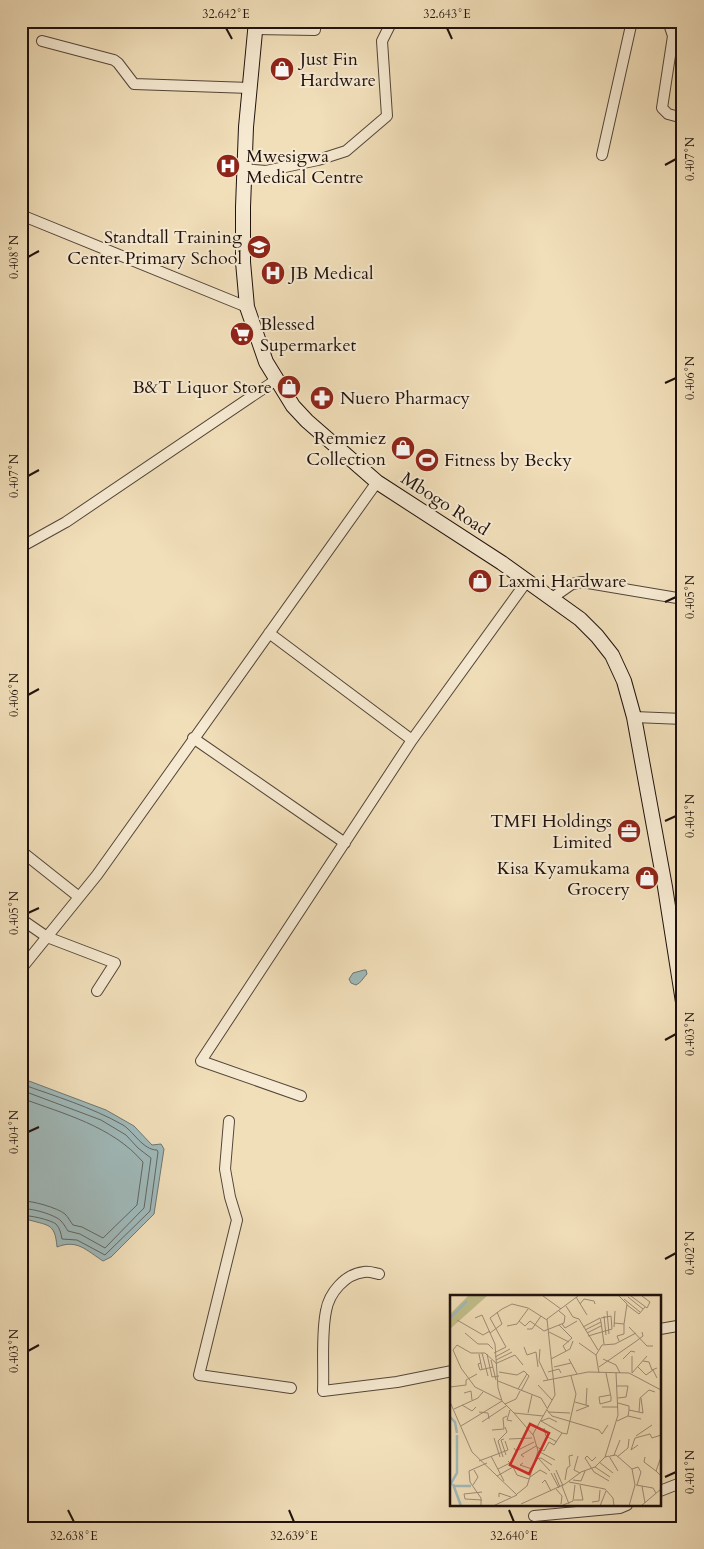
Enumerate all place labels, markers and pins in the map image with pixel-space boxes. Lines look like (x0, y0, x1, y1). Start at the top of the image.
place label: Just Fin Hardware (297, 47, 376, 93)
shop icon: Just Fin Hardware (269, 56, 295, 82)
place label: Mwesigwa Medical Centre (246, 144, 364, 190)
hospital icon: Mwesigwa Medical Centre (215, 153, 241, 179)
place label: Standtall Training Center Primary School (67, 225, 243, 271)
school or university icon: Standtall Training Center Primary School (246, 234, 272, 260)
hospital icon: JB Medical (260, 260, 286, 286)
place label: JB Medical (287, 261, 374, 286)
place label: Blessed Supermarket (260, 312, 357, 358)
supermarket icon: Blessed Supermarket (229, 321, 255, 347)
shop icon: B&T Liquor Store (276, 374, 302, 400)
place label: B&T Liquor Store (133, 375, 272, 400)
pharmacy icon: Nuero Pharmacy (309, 385, 335, 411)
place label: Nuero Pharmacy (340, 386, 471, 411)
place label: Remmiez Collection (306, 426, 387, 472)
shop icon: Remmiez Collection (390, 435, 416, 461)
sports icon: Fitness by Becky (414, 447, 440, 473)
place label: Fitness by Becky (444, 448, 573, 473)
shop icon: Laxmi Hardware (467, 568, 493, 594)
place label: Laxmi Hardware (498, 569, 627, 594)
place label: TMFI Holdings Limited (490, 809, 612, 855)
office icon: TMFI Holdings Limited (616, 818, 642, 844)
place label: Kisa Kyamukama Grocery (497, 856, 630, 902)
shop icon: Kisa Kyamukama Grocery (634, 865, 660, 891)

